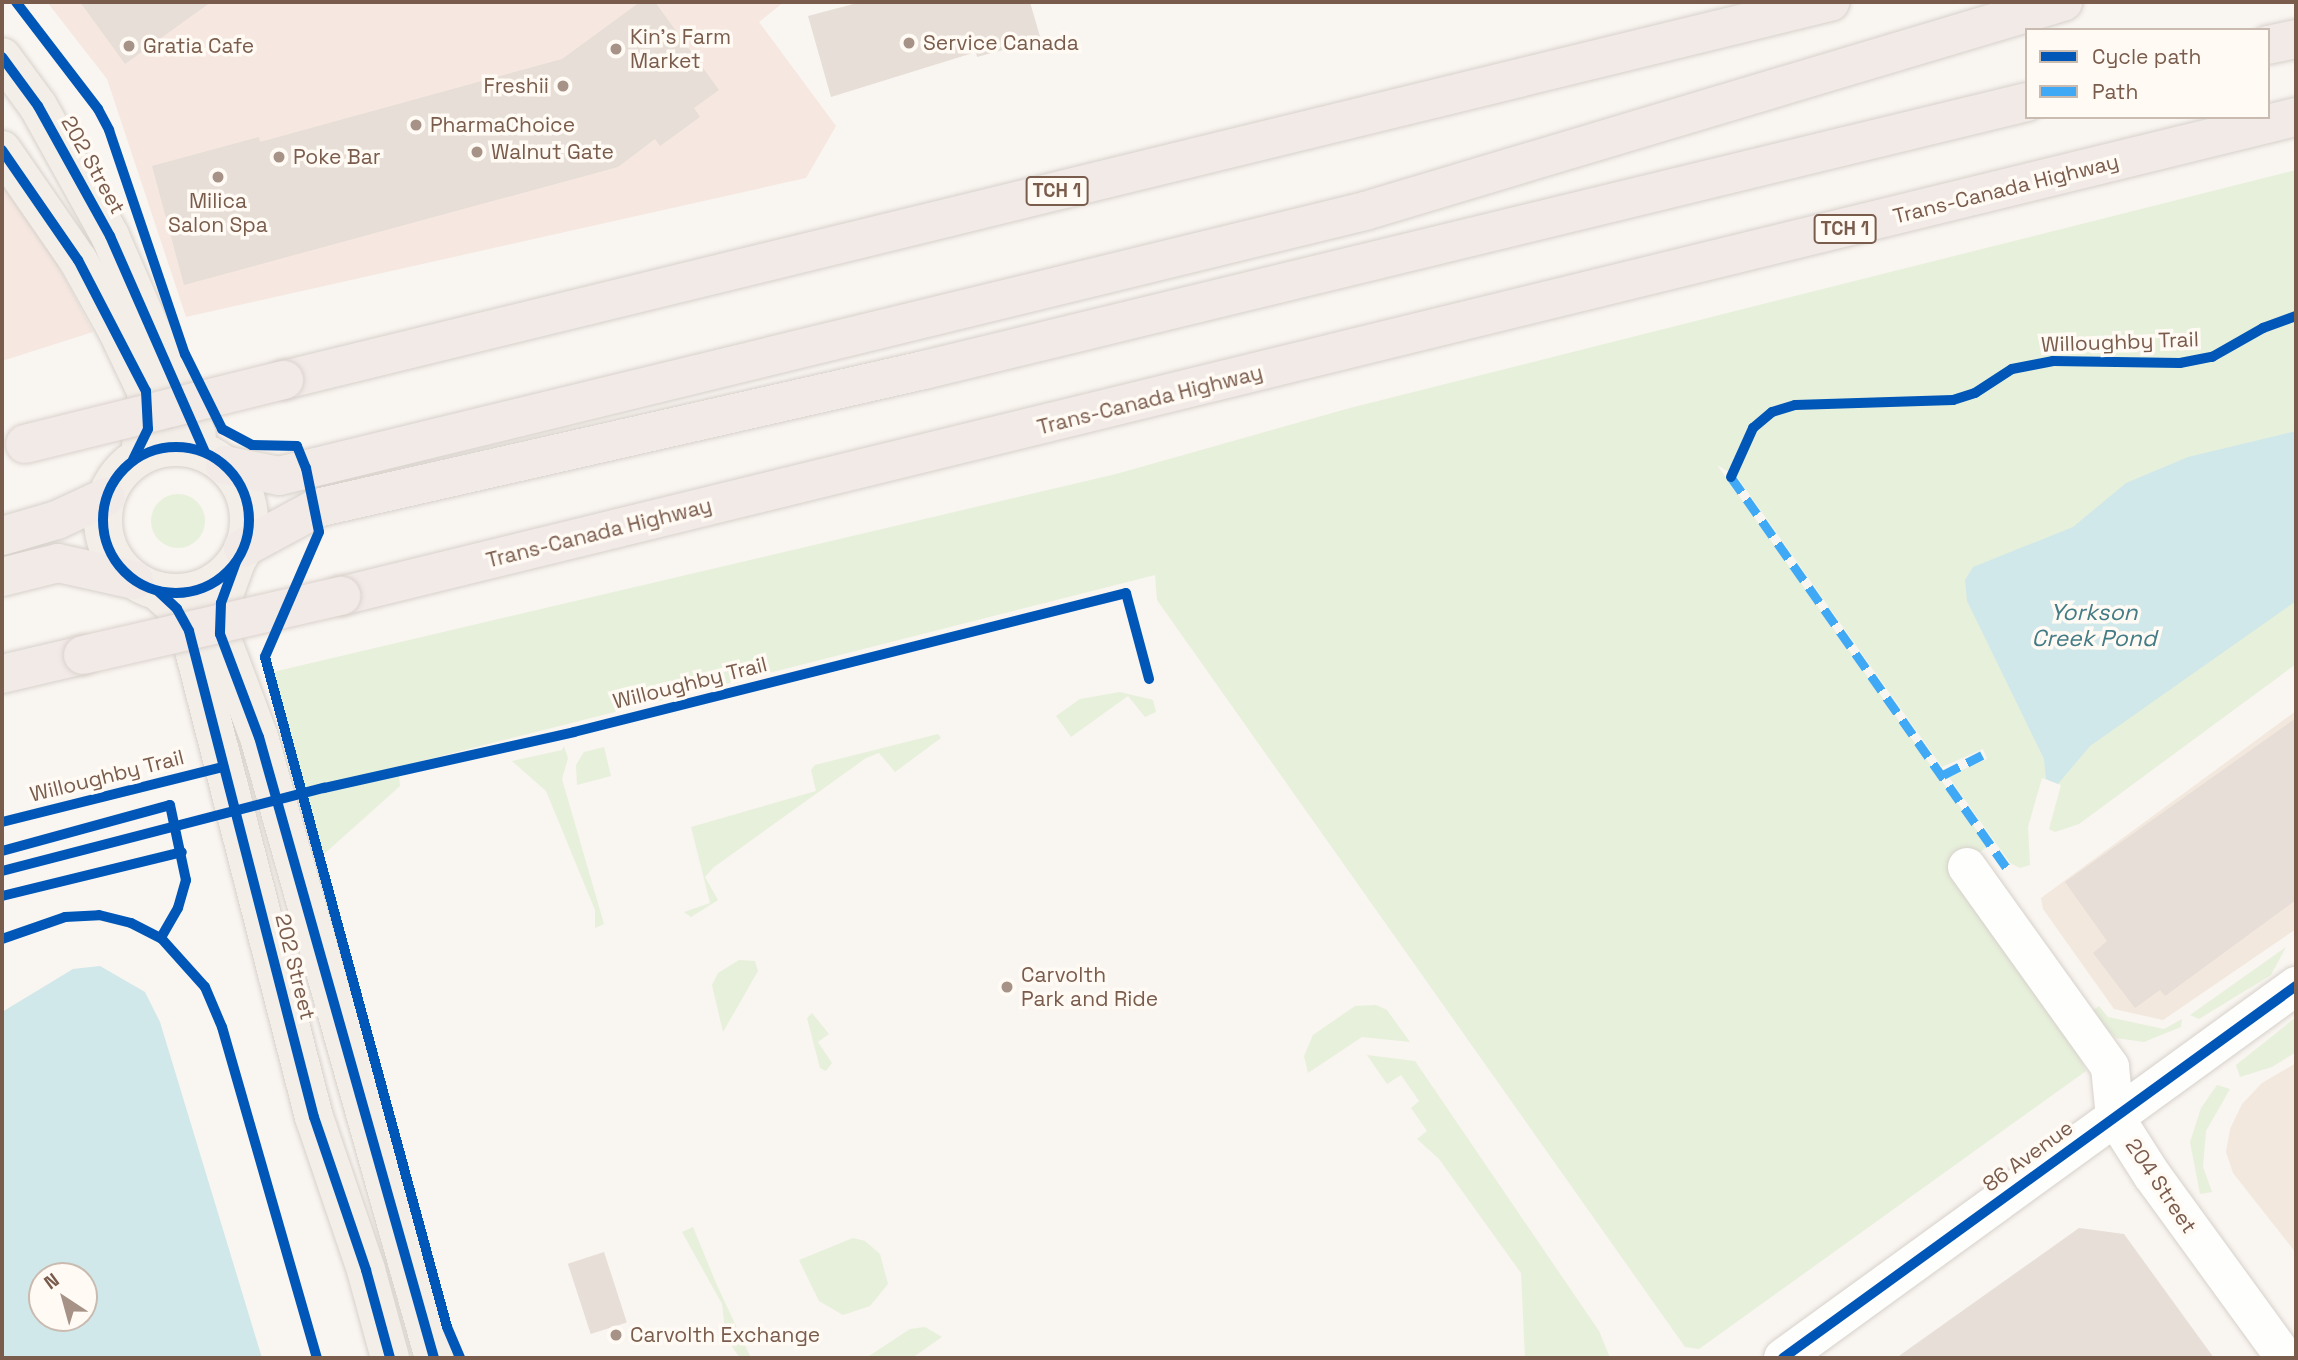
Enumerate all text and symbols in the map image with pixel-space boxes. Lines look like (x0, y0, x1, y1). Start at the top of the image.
place label: Kin's Farm Market (630, 24, 731, 74)
legend (2025, 28, 2270, 119)
place label: Service Canada (923, 30, 1079, 56)
place label: Gratia Cafe (143, 33, 254, 59)
marker: Service Canada (901, 35, 917, 51)
marker: Gratia Cafe (121, 38, 137, 54)
marker: Kin's Farm Market (608, 41, 624, 57)
text: Cycle path (2092, 43, 2201, 70)
place label: Freshii (483, 73, 549, 99)
marker: Freshii (555, 78, 571, 94)
text: Path (2092, 78, 2138, 105)
street label: 202 Street (56, 112, 130, 218)
place label: PharmaChoice (430, 112, 575, 138)
marker: PharmaChoice (408, 117, 424, 133)
place label: Walnut Gate (491, 139, 614, 165)
place label: Poke Bar (293, 144, 381, 170)
marker: Walnut Gate (469, 144, 485, 160)
marker: Poke Bar (271, 149, 287, 165)
street label: Trans-Canada Highway (1891, 149, 2121, 229)
marker: Milica Salon Spa (210, 169, 226, 185)
road number: TCH 1 (1026, 176, 1088, 206)
place label: Milica Salon Spa (168, 188, 268, 238)
road number: TCH 1 (1814, 214, 1876, 244)
street label: Willoughby Trail (2040, 327, 2200, 357)
street label: Trans-Canada Highway (1035, 360, 1265, 440)
street label: Trans-Canada Highway (484, 493, 714, 573)
water label: Yorkson Creek Pond (2031, 598, 2157, 652)
street label: Willoughby Trail (610, 652, 770, 714)
street label: Willoughby Trail (27, 745, 187, 807)
street label: 202 Street (270, 911, 320, 1023)
place label: Carvolth Park and Ride (1021, 962, 1158, 1012)
marker: Carvolth Park and Ride (999, 979, 1015, 995)
street label: 86 Avenue (1978, 1115, 2078, 1197)
street label: 204 Street (2120, 1134, 2202, 1238)
north arrow (28, 1262, 98, 1332)
text: N (39, 1267, 64, 1295)
place label: Carvolth Exchange (630, 1322, 820, 1348)
marker: Carvolth Exchange (608, 1327, 624, 1343)

